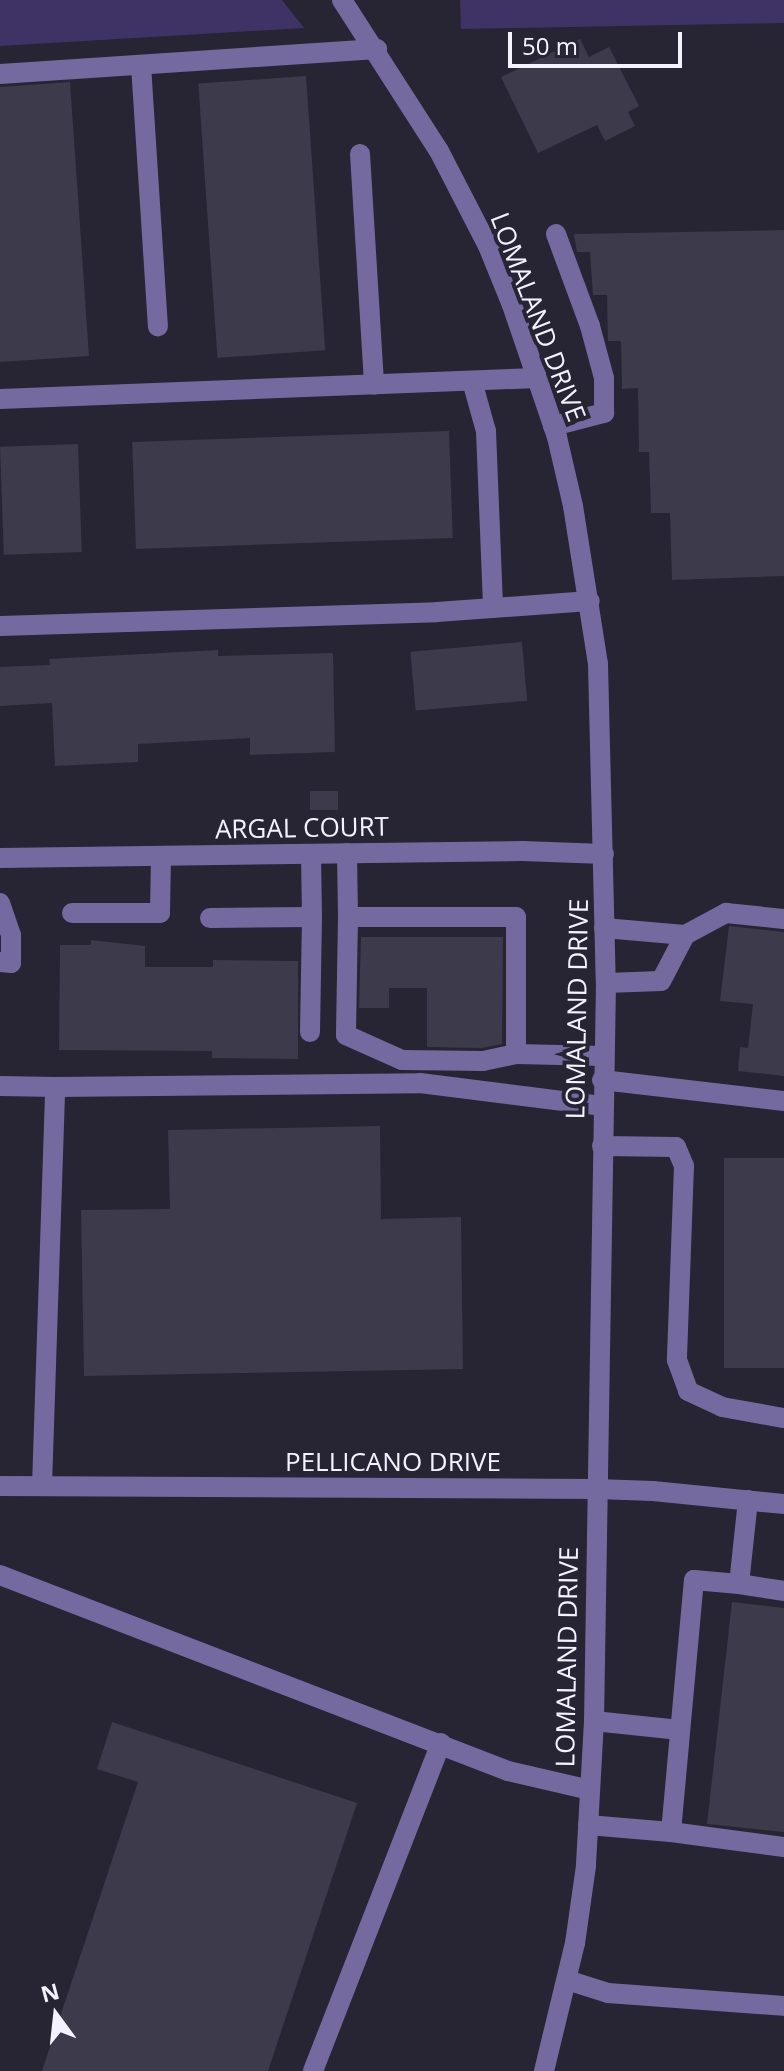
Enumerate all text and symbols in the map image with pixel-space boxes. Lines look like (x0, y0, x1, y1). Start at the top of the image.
scale bar (512, 16, 686, 66)
text: 50 m (522, 29, 578, 62)
street label: LOMALAND DRIVE (484, 208, 592, 426)
street label: ARGAL COURT (215, 811, 389, 845)
street label: LOMALAND DRIVE (559, 898, 595, 1120)
street label: PELLICANO DRIVE (285, 1446, 501, 1478)
street label: LOMALAND DRIVE (549, 1546, 585, 1768)
north arrow (16, 1975, 96, 2055)
text: N (37, 1975, 62, 2009)

